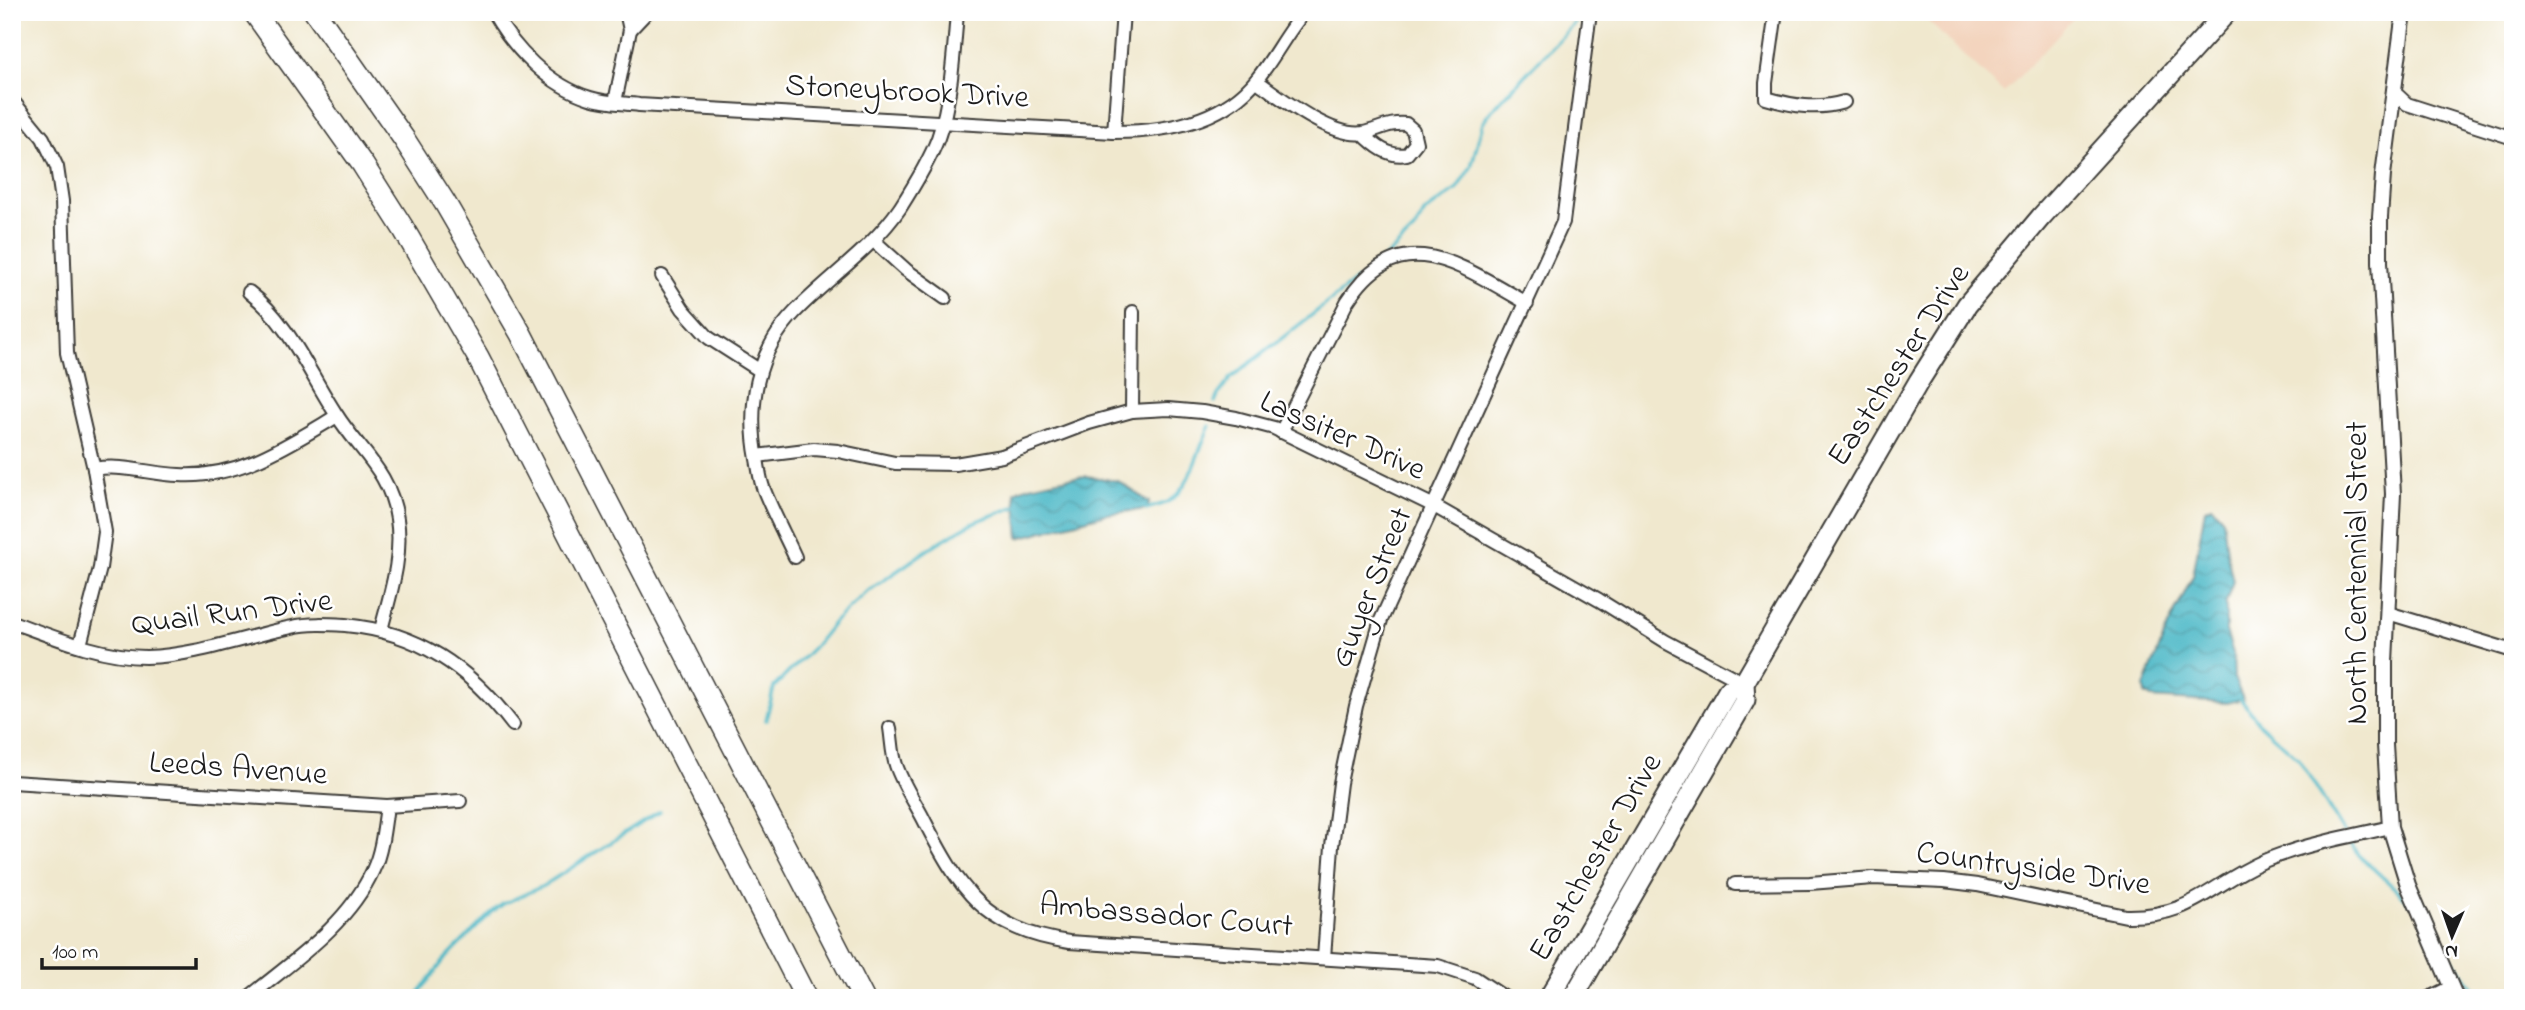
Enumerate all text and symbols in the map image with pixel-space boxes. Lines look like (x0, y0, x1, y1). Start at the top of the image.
street label: Stoneybrook Drive (784, 63, 1031, 123)
street label: Eastchester Drive (1817, 255, 1984, 477)
street label: Lassiter Drive (1251, 379, 1433, 495)
street label: North Centennial Street (2335, 421, 2382, 725)
street label: Guyer Street (1320, 501, 1427, 675)
street label: Quail Run Drive (129, 578, 336, 650)
street label: Leeds Avenue (147, 740, 329, 800)
street label: Eastchester Drive (1518, 745, 1676, 971)
street label: Countryside Drive (1913, 830, 2154, 910)
street label: Ambassador Court (1037, 883, 1295, 952)
north arrow (2416, 902, 2486, 972)
scale bar (42, 926, 196, 970)
text: N (2444, 937, 2458, 964)
text: 100 m (52, 938, 98, 968)

